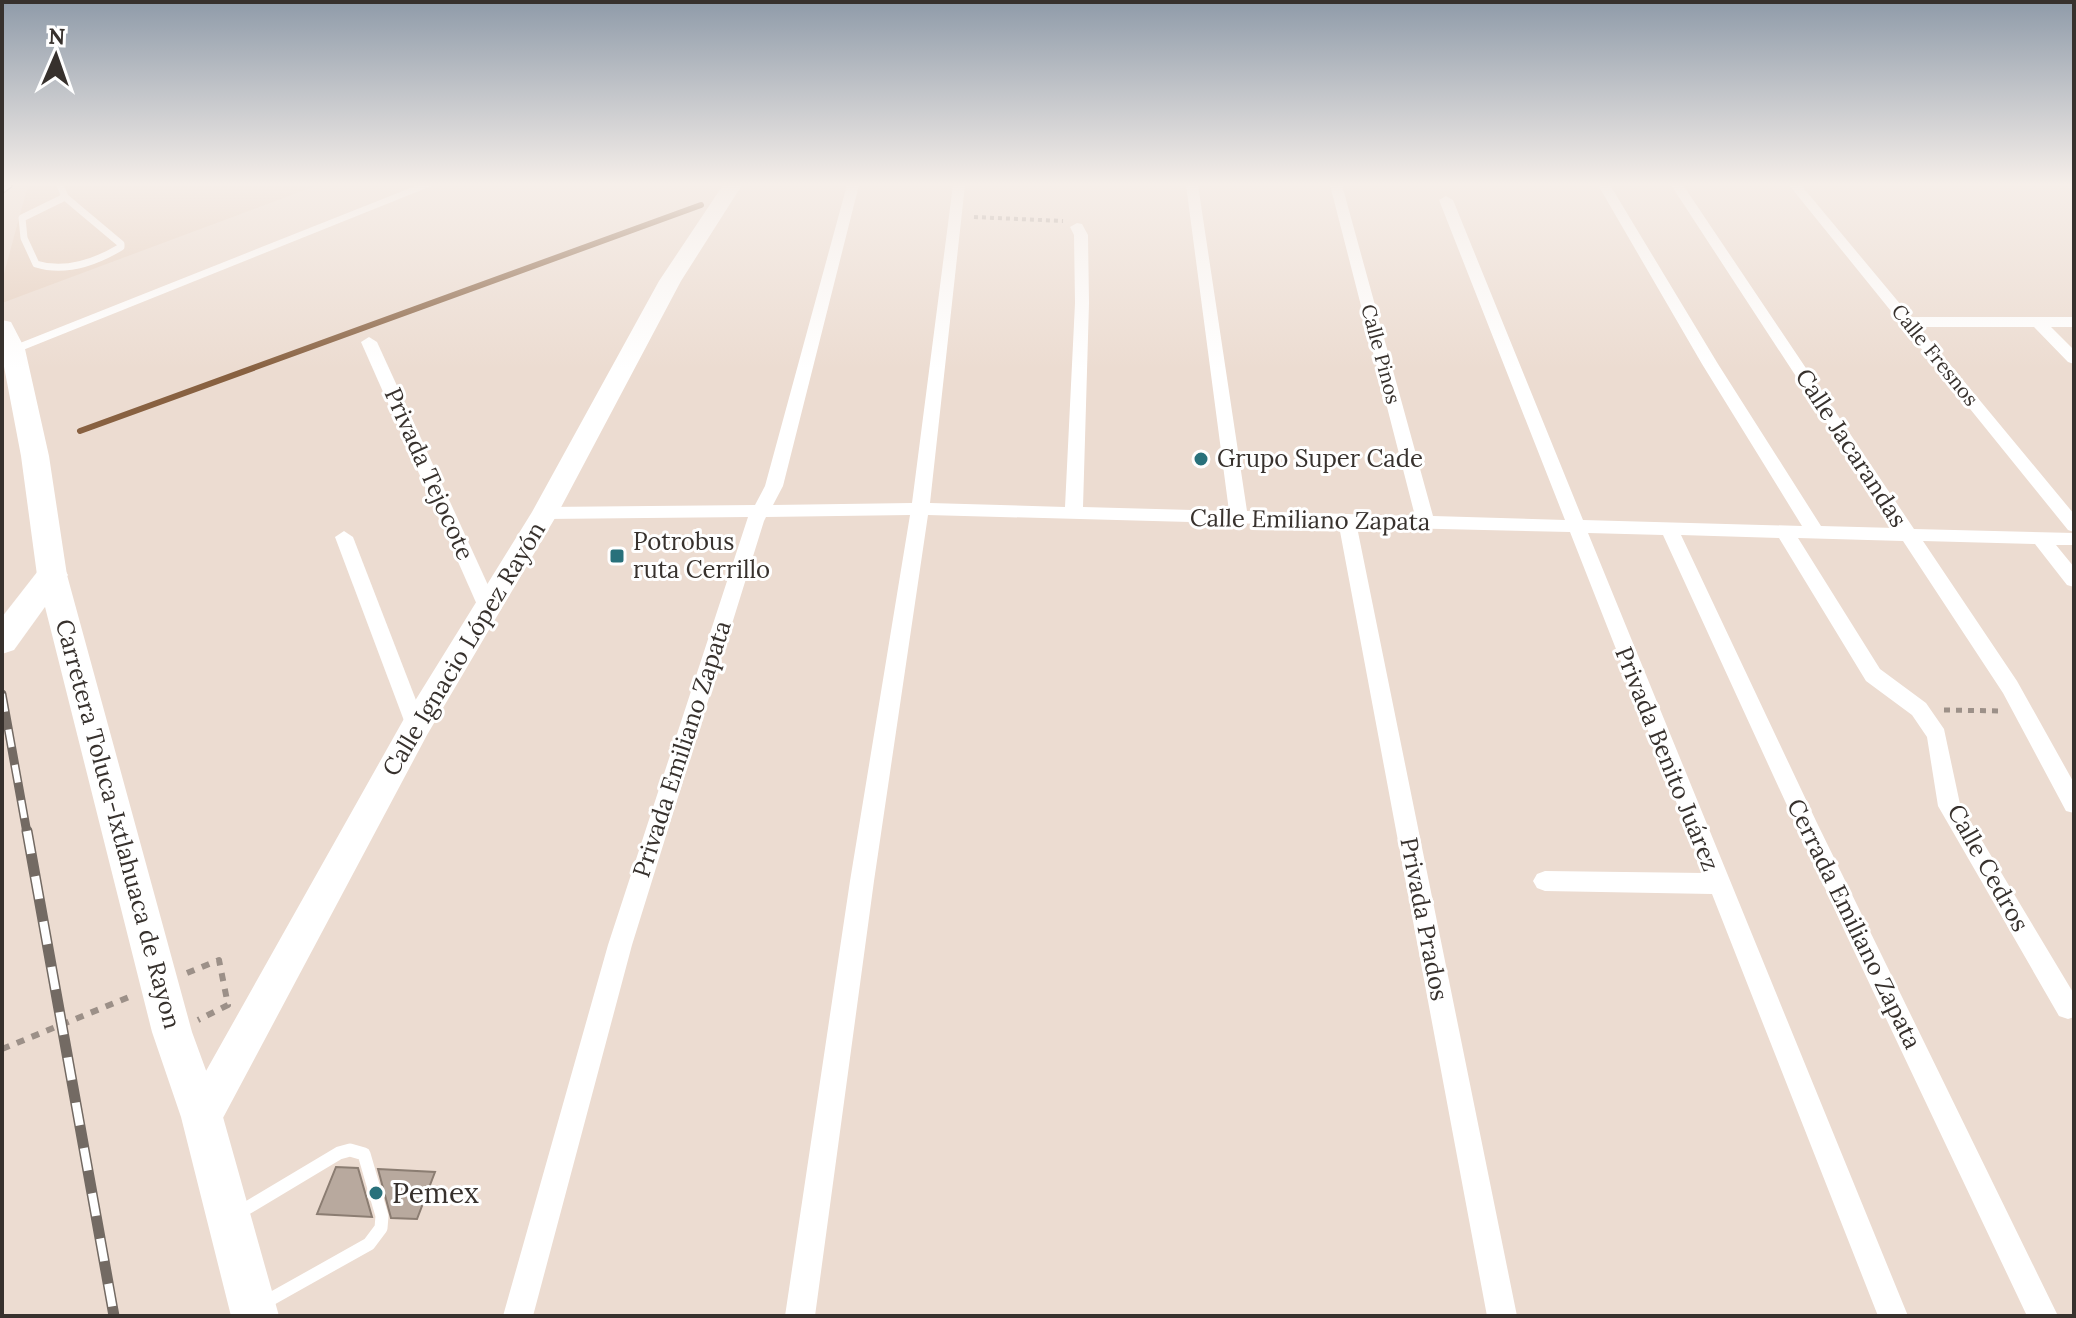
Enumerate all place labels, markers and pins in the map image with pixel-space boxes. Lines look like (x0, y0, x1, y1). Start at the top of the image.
place label: Grupo Super Cade (1217, 443, 1423, 474)
marker: Grupo Super Cade (1192, 450, 1210, 468)
place label: Potrobus ruta Cerrillo (633, 526, 770, 585)
marker: Potrobus ruta Cerrillo (608, 547, 626, 565)
place label: Pemex (392, 1175, 479, 1211)
marker: Pemex (367, 1184, 385, 1202)

